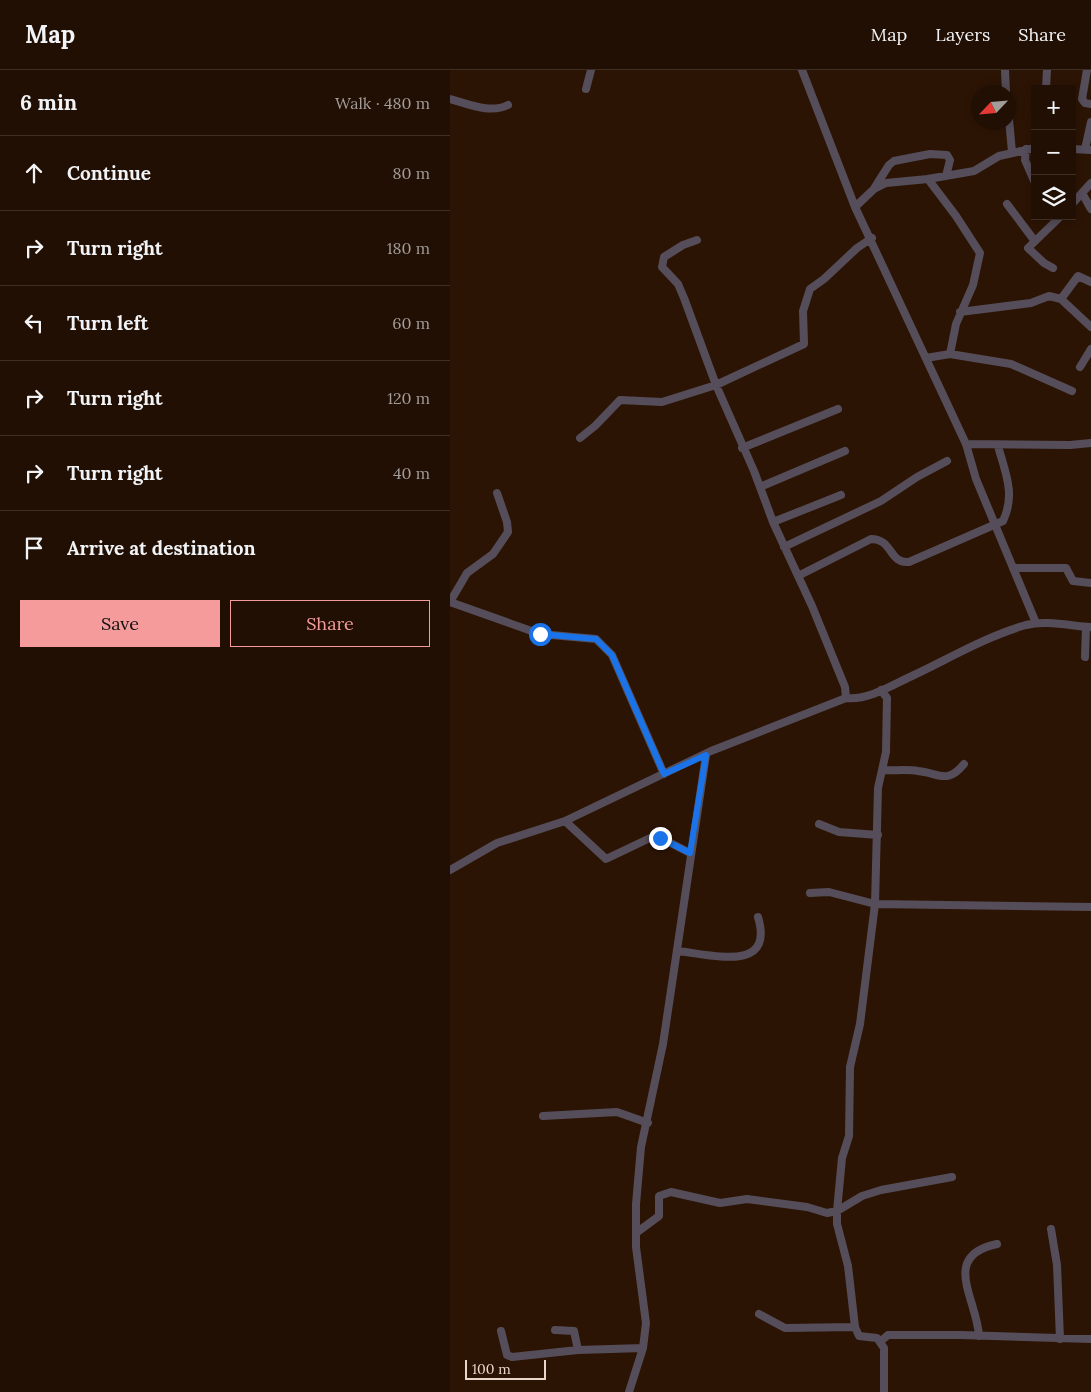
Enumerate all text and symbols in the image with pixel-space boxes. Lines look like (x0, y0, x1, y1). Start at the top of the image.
text: Map (25, 19, 75, 50)
text: Map (871, 23, 907, 46)
text: Layers (935, 23, 990, 46)
text: Share (1018, 23, 1066, 46)
north arrow (971, 85, 1016, 130)
map controls (1031, 85, 1076, 220)
button: + (1031, 85, 1076, 130)
text: 6 min (20, 89, 77, 116)
text: Walk · 480 m (335, 93, 430, 113)
button: − (1031, 130, 1076, 175)
icon: ahead (20, 159, 48, 187)
text: Continue (67, 161, 151, 185)
text: 80 m (393, 163, 430, 183)
button: layers (1031, 175, 1076, 220)
icon: right (20, 234, 48, 262)
text: Turn right (67, 236, 163, 260)
text: 180 m (387, 238, 430, 258)
icon: left (20, 309, 48, 337)
text: Turn left (67, 311, 148, 335)
text: 60 m (392, 313, 430, 333)
icon: right (20, 384, 48, 412)
text: Turn right (67, 386, 163, 410)
text: 120 m (387, 388, 430, 408)
icon: right (20, 459, 48, 487)
text: Turn right (67, 461, 163, 485)
text: 40 m (393, 463, 430, 483)
icon: arrive (20, 534, 48, 562)
text: Arrive at destination (67, 536, 256, 560)
button: Save (20, 600, 220, 647)
button: Share (230, 600, 430, 647)
route start (529, 623, 552, 646)
route end (649, 827, 672, 850)
scale bar (465, 1357, 546, 1380)
text: 100 m (472, 1360, 511, 1378)

